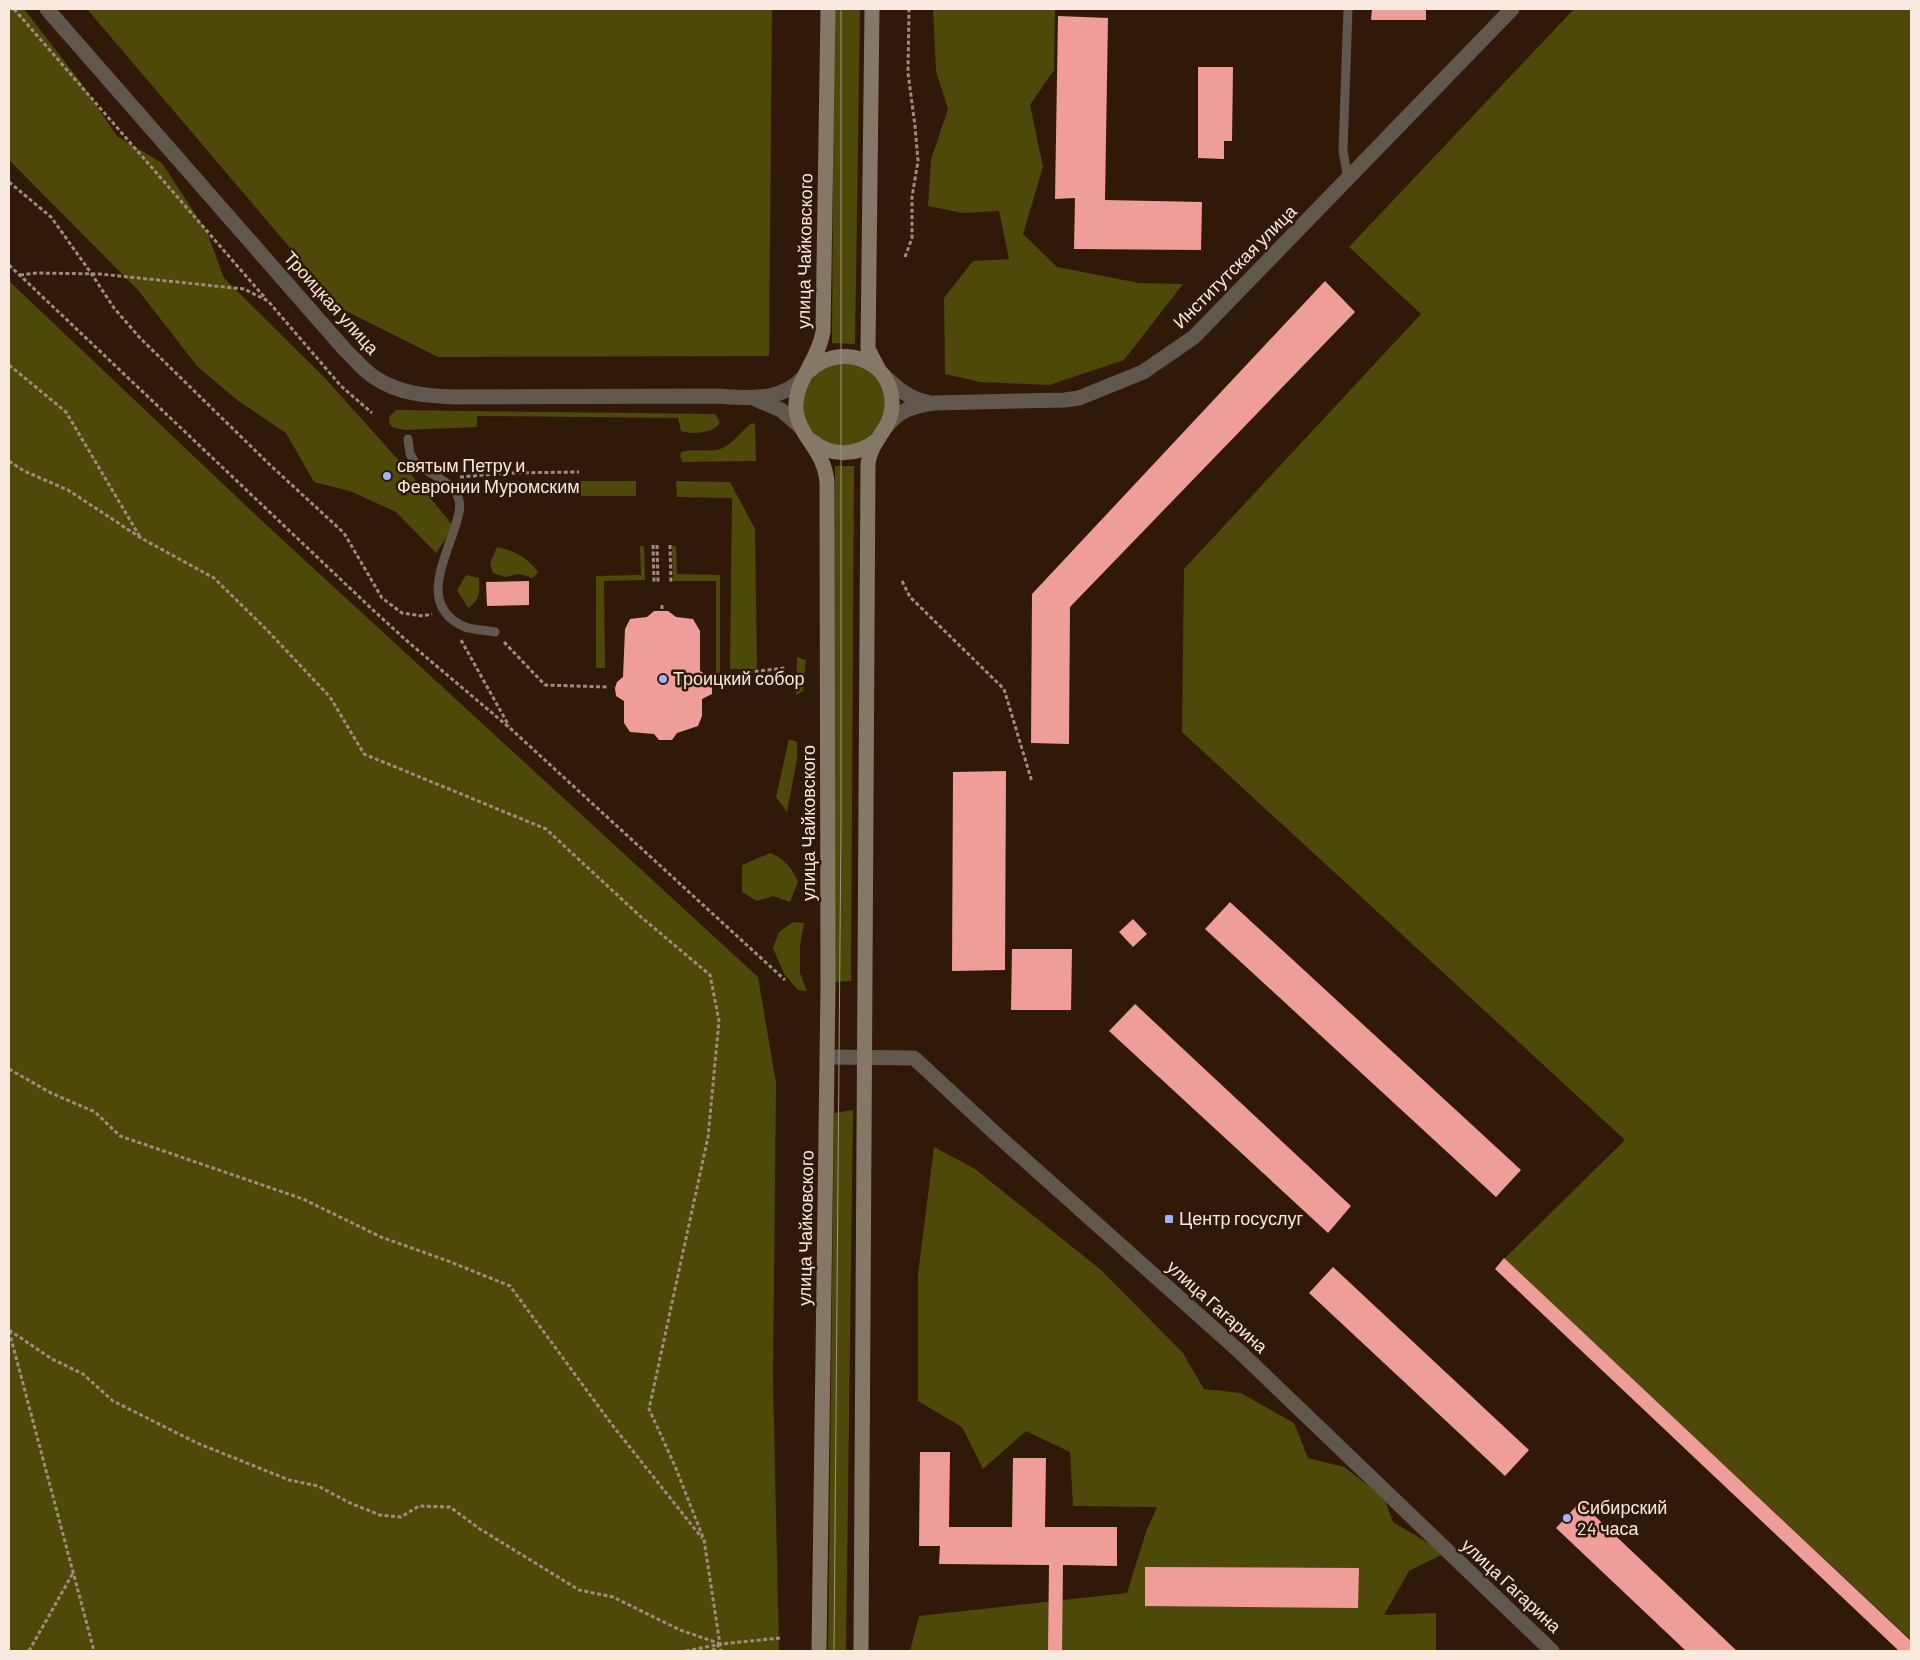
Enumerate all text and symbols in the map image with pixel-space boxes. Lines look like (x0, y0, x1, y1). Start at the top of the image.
street label: улица Чайковского (792, 173, 816, 329)
street label: Институтская улица (1168, 199, 1301, 333)
street label: Троицкая улица (280, 246, 385, 359)
place label: святым Петру и Февронии Муромским (397, 454, 580, 497)
marker: святым Петру и Февронии Муромским (381, 470, 393, 482)
place label: Троицкий собор (673, 667, 805, 689)
marker: Троицкий собор (657, 673, 669, 685)
street label: улица Чайковского (797, 745, 819, 901)
street label: улица Чайковского (793, 1150, 817, 1306)
place label: Центр госуслуг (1179, 1207, 1304, 1229)
marker: Центр госуслуг (1163, 1213, 1175, 1225)
street label: улица Гагарина (1163, 1255, 1273, 1358)
place label: Сибирский 24 часа (1577, 1496, 1667, 1539)
marker: Сибирский 24 часа (1561, 1512, 1573, 1524)
street label: улица Гагарина (1457, 1534, 1567, 1638)

